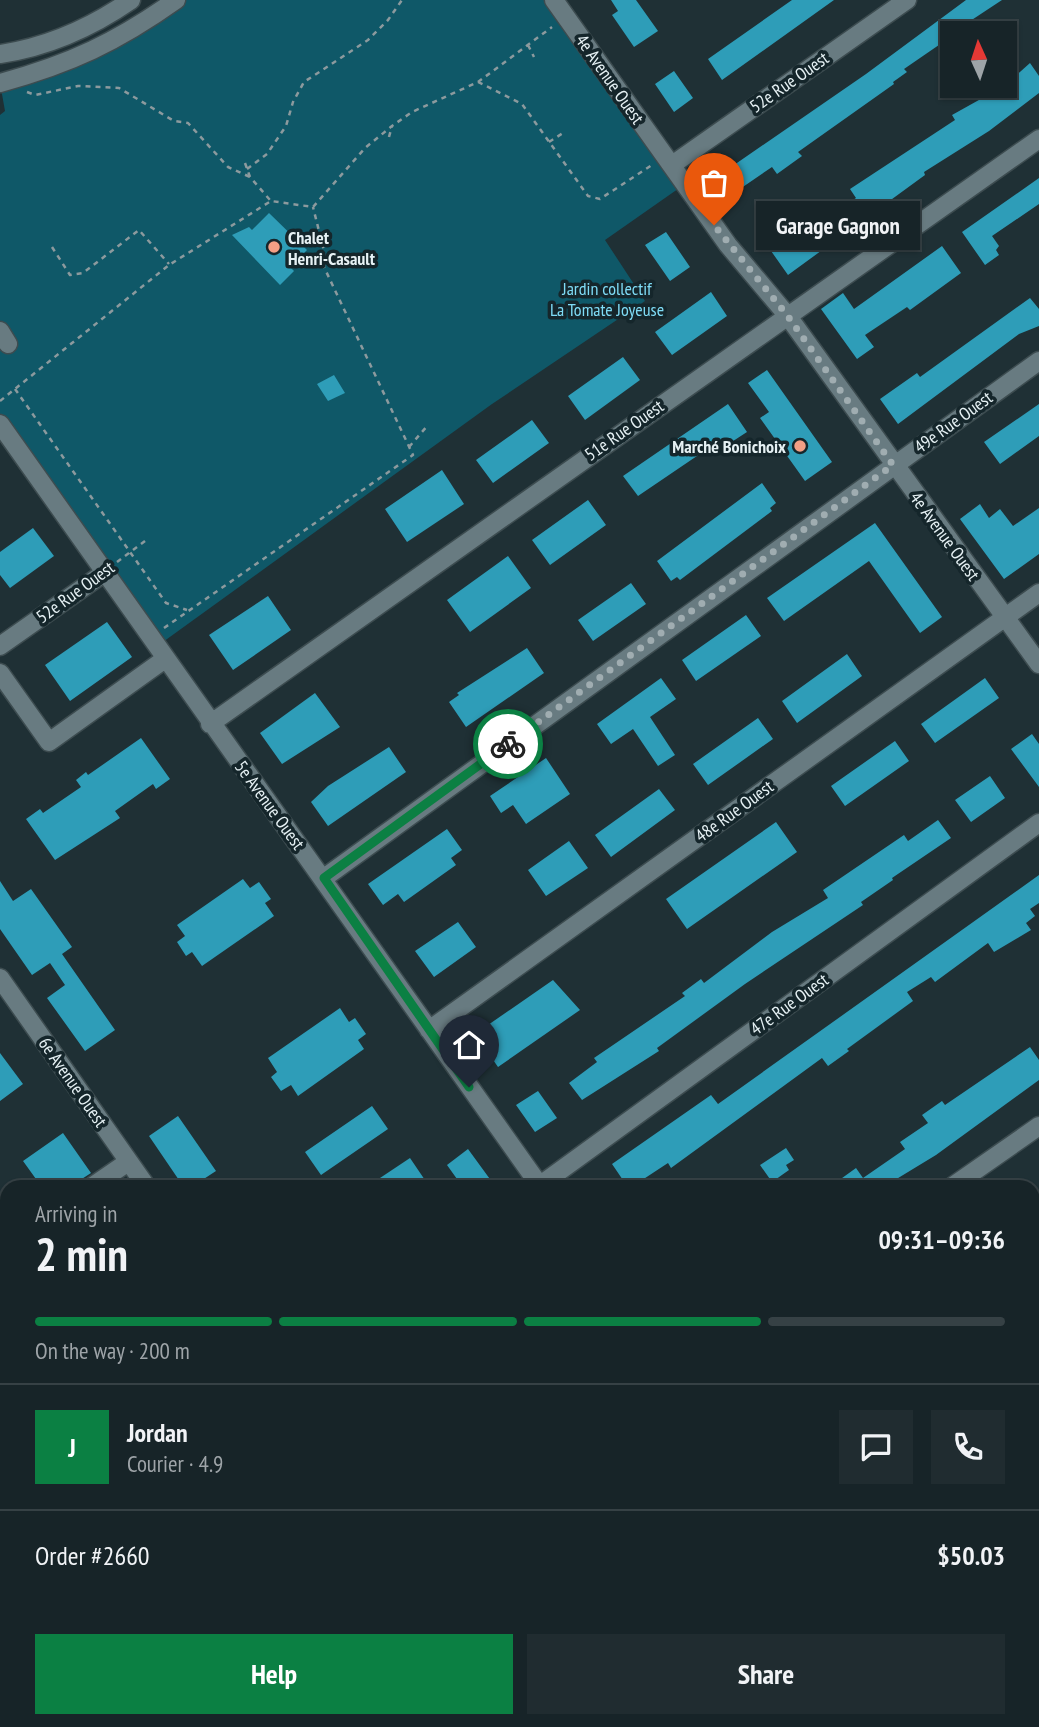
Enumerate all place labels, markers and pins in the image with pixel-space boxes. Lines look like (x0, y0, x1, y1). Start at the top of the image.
pin (684, 153, 744, 225)
callout: Garage Gagnon (756, 201, 920, 250)
place label: Chalet Henri-Casault (288, 226, 376, 270)
marker: Chalet Henri-Casault (266, 239, 282, 255)
place label: Marché Bonichoix (672, 435, 786, 458)
marker: Marché Bonichoix (792, 438, 808, 454)
pin (439, 1015, 499, 1087)

